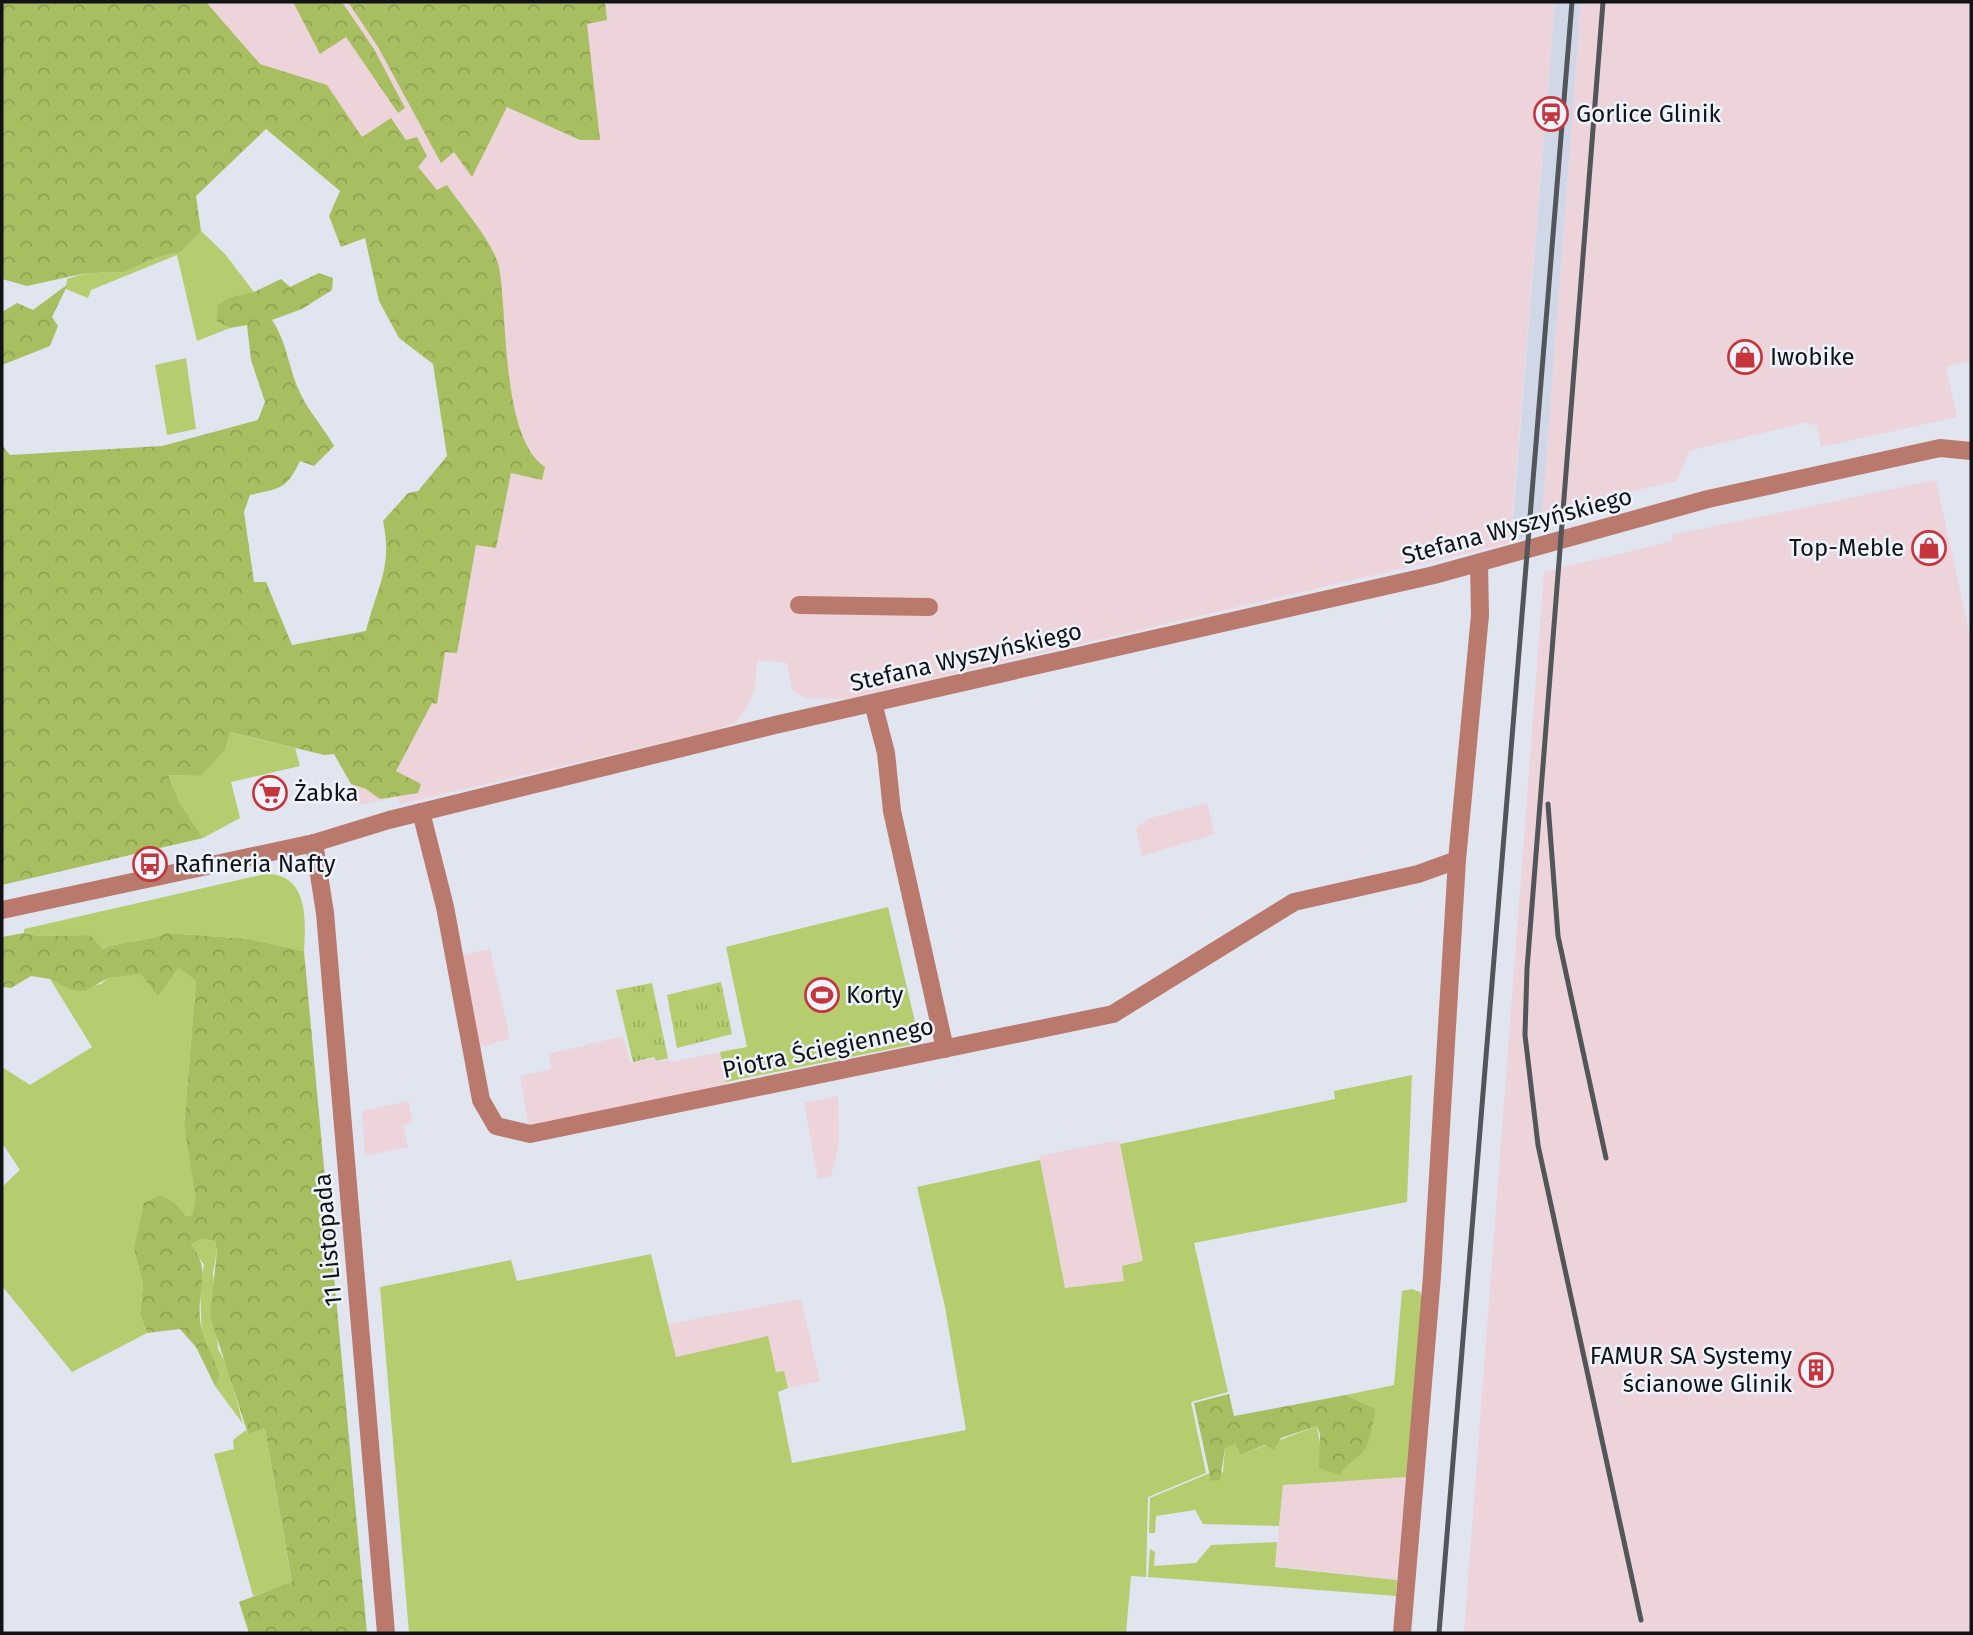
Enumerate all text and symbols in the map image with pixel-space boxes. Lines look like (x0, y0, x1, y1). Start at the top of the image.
station icon: Gorlice Glinik (1532, 95, 1570, 133)
place label: Gorlice Glinik (1576, 100, 1721, 128)
shop icon: Iwobike (1726, 338, 1764, 376)
place label: Iwobike (1770, 343, 1854, 371)
street label: Stefana Wyszyńskiego (1399, 482, 1635, 570)
shop icon: Top-Meble (1910, 529, 1948, 567)
place label: Top-Meble (1789, 534, 1904, 562)
street label: Stefana Wyszyńskiego (847, 617, 1085, 697)
supermarket icon: Żabka (251, 774, 289, 812)
place label: Żabka (294, 779, 358, 807)
bus stop icon: Rafineria Nafty (131, 845, 169, 883)
place label: Rafineria Nafty (174, 850, 336, 878)
sports icon: Korty (803, 976, 841, 1014)
place label: Korty (846, 981, 904, 1009)
street label: Piotra Ściegiennego (720, 1011, 936, 1084)
street label: 11 Listopada (308, 1172, 348, 1308)
place label: FAMUR SA Systemy ścianowe Glinik (1590, 1342, 1793, 1398)
building icon: FAMUR SA Systemy ścianowe Glinik (1797, 1351, 1835, 1389)

